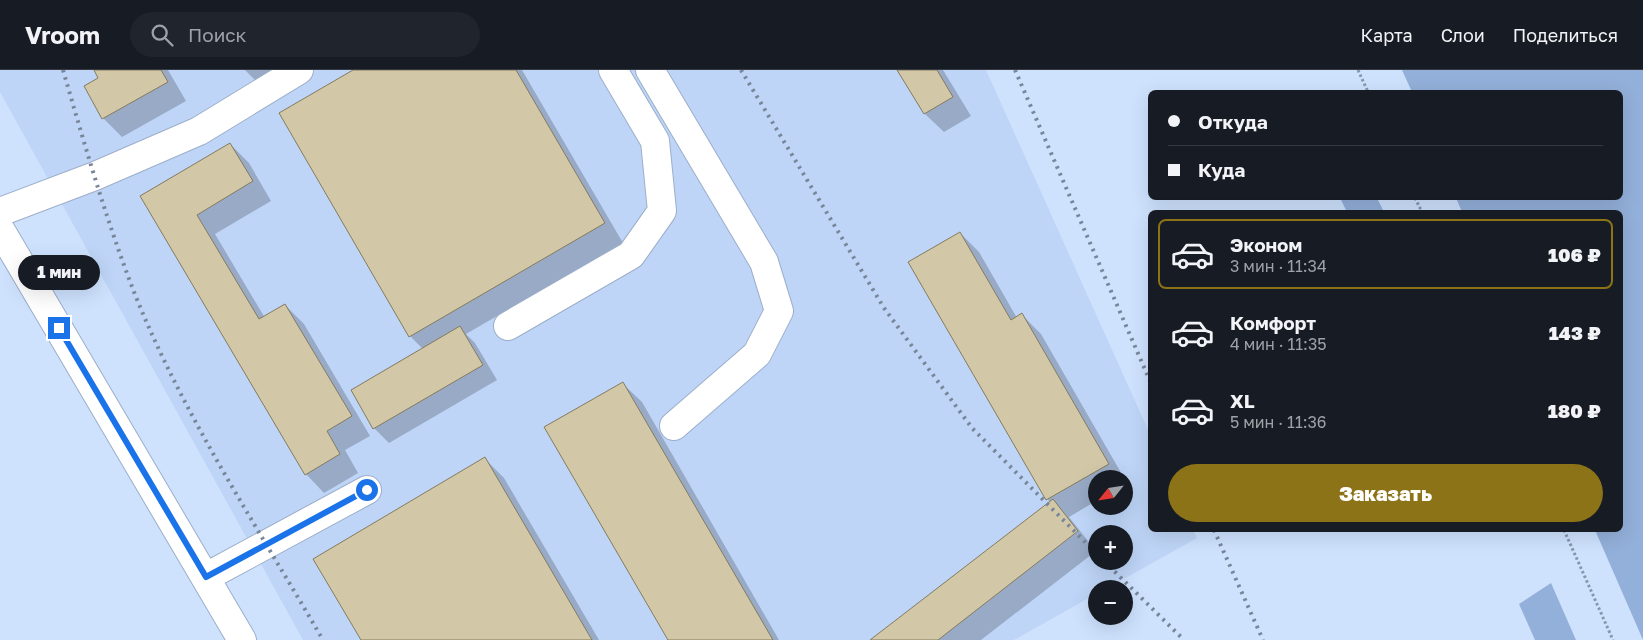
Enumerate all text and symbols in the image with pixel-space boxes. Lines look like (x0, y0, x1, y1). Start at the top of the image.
search box (130, 12, 480, 57)
text: Vroom (25, 20, 100, 49)
icon: search (148, 21, 176, 49)
text: Поиск (188, 23, 247, 46)
text: Карта (1361, 24, 1413, 46)
text: Слои (1441, 24, 1485, 46)
text: Поделиться (1513, 24, 1618, 46)
text: Откуда (1198, 110, 1268, 133)
text: Куда (1198, 158, 1245, 181)
icon: car (1170, 232, 1215, 277)
text: Эконом (1230, 233, 1302, 256)
text: 106 ₽ (1548, 243, 1601, 266)
callout: 1 мин (18, 256, 100, 290)
text: 3 мин · 11:34 (1230, 256, 1327, 276)
text: 1 мин (37, 262, 81, 282)
icon: car (1170, 310, 1215, 355)
text: Комфорт (1230, 311, 1316, 334)
route end (48, 317, 70, 339)
text: 143 ₽ (1549, 321, 1601, 344)
text: 4 мин · 11:35 (1230, 334, 1327, 354)
icon: car (1170, 388, 1215, 433)
text: XL (1230, 389, 1255, 412)
text: 180 ₽ (1548, 399, 1601, 422)
text: 5 мин · 11:36 (1230, 412, 1326, 432)
button: Заказать (1168, 464, 1603, 522)
north arrow (1088, 470, 1132, 515)
map controls (1088, 470, 1133, 625)
route start (356, 479, 378, 501)
button: + (1088, 525, 1133, 570)
button: − (1088, 580, 1133, 625)

